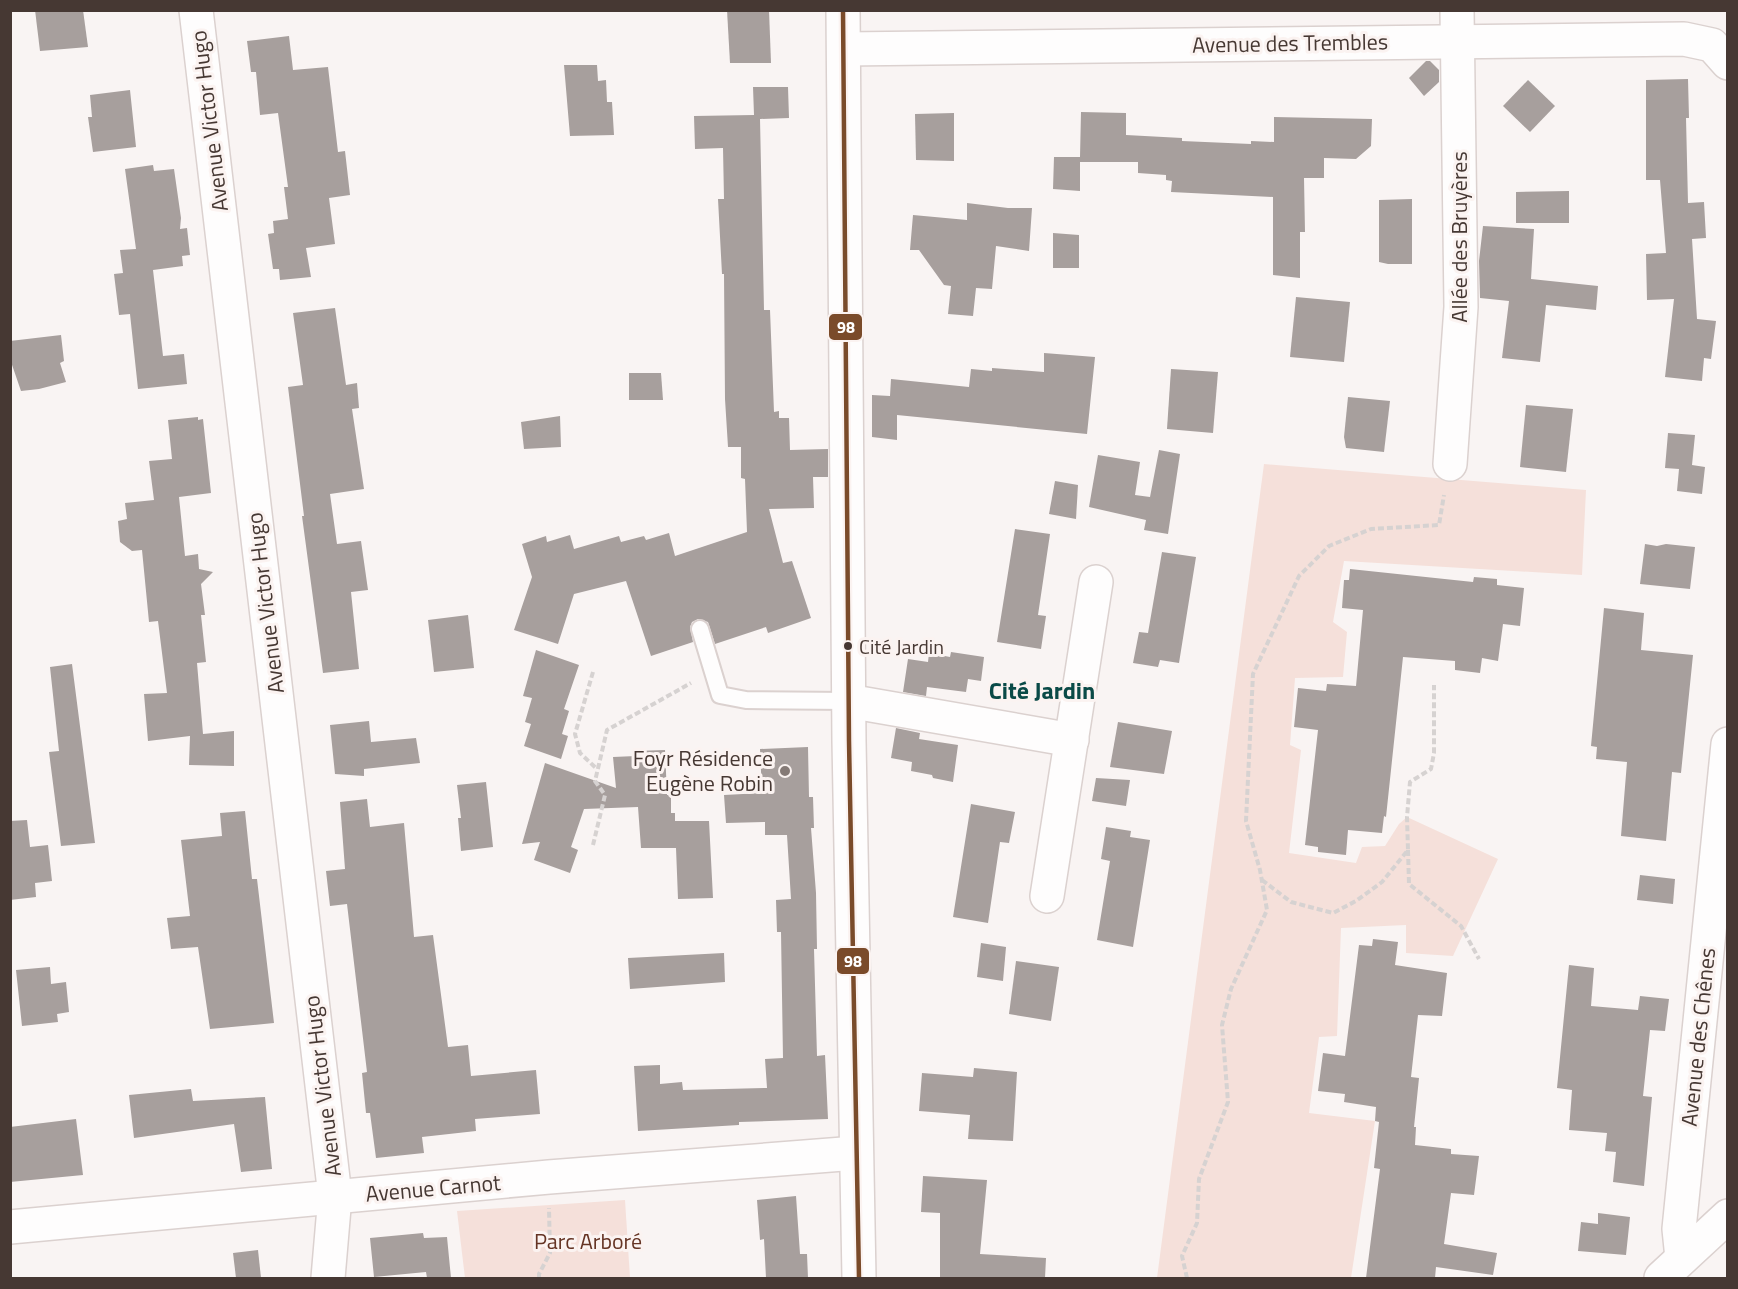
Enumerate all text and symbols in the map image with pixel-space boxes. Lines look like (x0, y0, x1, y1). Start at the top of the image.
street label: Avenue des Trembles (1192, 24, 1388, 62)
street label: Avenue Victor Hugo (181, 29, 237, 213)
street label: Allée des Bruyères (1442, 151, 1476, 323)
line badge: 98 (828, 313, 863, 341)
text: 98 (837, 315, 855, 339)
street label: Avenue Victor Hugo (237, 511, 293, 695)
place label: Cité Jardin (859, 631, 944, 662)
marker: Cité Jardin (842, 640, 854, 652)
district label: Cité Jardin (989, 672, 1095, 708)
place label: Foyr Résidence Eugène Robin (633, 741, 773, 800)
marker: Foyr Résidence Eugène Robin (778, 764, 792, 778)
street label: Avenue des Chênes (1672, 946, 1724, 1128)
line badge: 98 (836, 947, 870, 975)
text: 98 (844, 949, 862, 973)
street label: Avenue Victor Hugo (294, 994, 350, 1178)
street label: Avenue Carnot (364, 1165, 502, 1211)
park label: Parc Arboré (534, 1224, 642, 1258)

